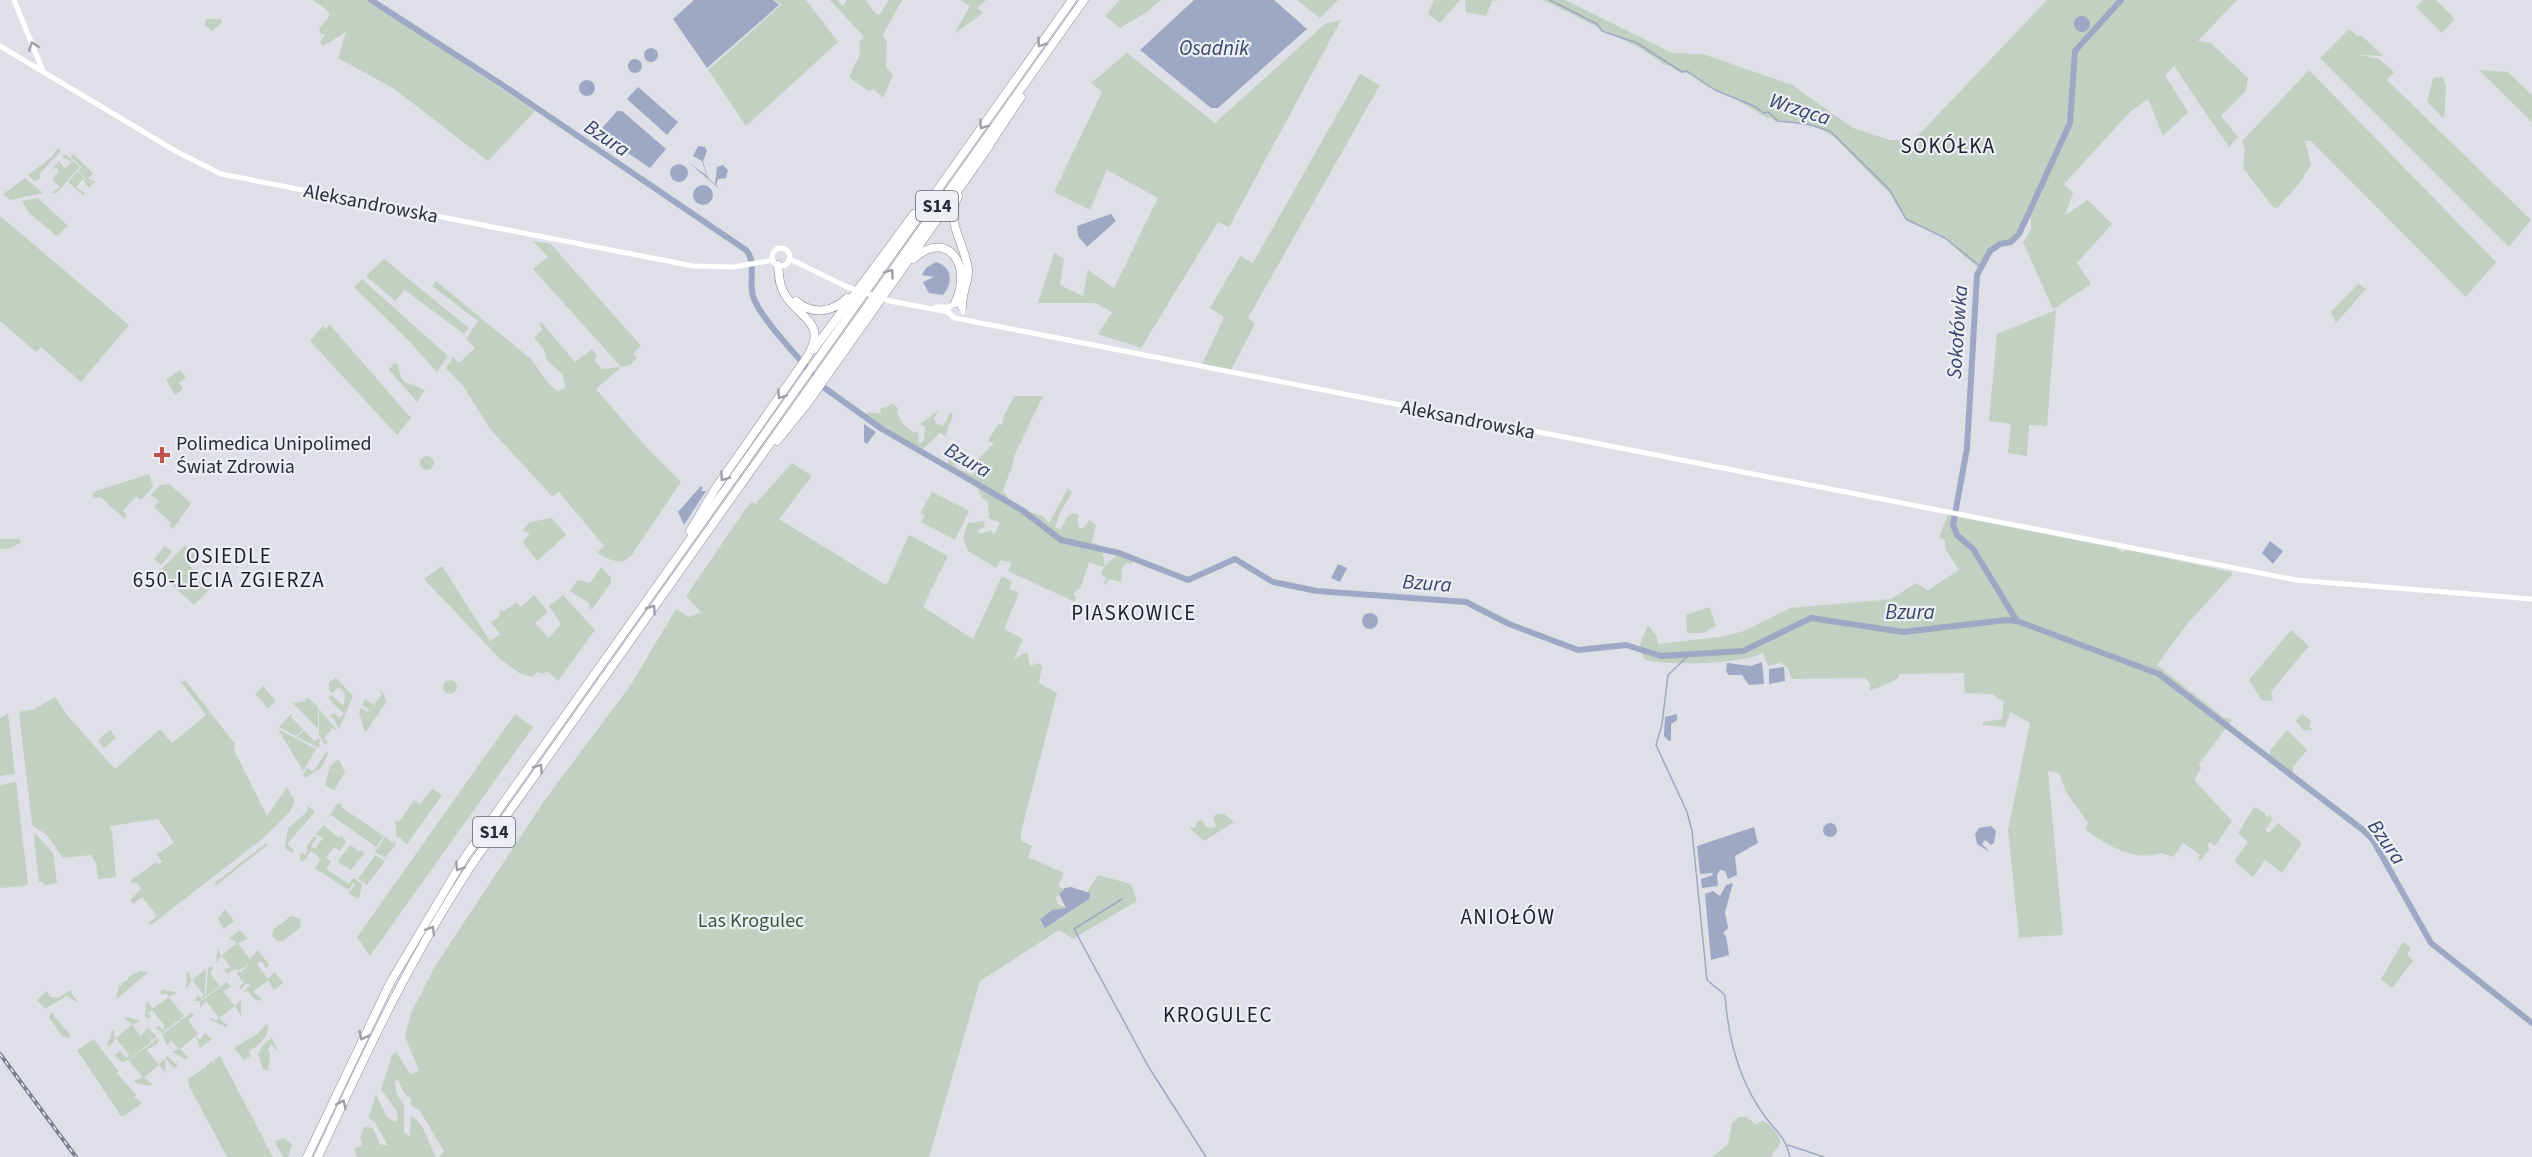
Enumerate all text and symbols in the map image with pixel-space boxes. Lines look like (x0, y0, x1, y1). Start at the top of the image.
water label: Osadnik (1179, 33, 1250, 63)
one-way arrow (1037, 36, 1048, 47)
one-way arrow (28, 41, 41, 52)
water label: Wrząca (1766, 85, 1834, 133)
water label: Bzura (578, 112, 636, 164)
one-way arrow (979, 119, 990, 130)
district label: SOKÓŁKA (1900, 131, 1996, 161)
street label: Aleksandrowska (301, 177, 440, 231)
road number: S14 (916, 191, 958, 221)
one-way arrow (883, 269, 894, 280)
water label: Sokołówka (1939, 284, 1975, 380)
one-way arrow (777, 388, 788, 399)
street label: Aleksandrowska (1398, 393, 1537, 447)
place label: Polimedica Unipolimed Świat Zdrowia (176, 430, 372, 481)
water label: Bzura (939, 435, 997, 485)
marker: Polimedica Unipolimed Świat Zdrowia (153, 446, 171, 464)
one-way arrow (720, 470, 731, 481)
district label: OSIEDLE 650-LECIA ZGIERZA (133, 541, 325, 595)
water label: Bzura (1401, 566, 1453, 600)
water label: Bzura (1885, 597, 1935, 627)
district label: PIASKOWICE (1071, 598, 1197, 628)
one-way arrow (645, 605, 656, 616)
one-way arrow (532, 764, 543, 775)
water label: Bzura (2361, 813, 2413, 871)
road number: S14 (473, 817, 515, 847)
one-way arrow (455, 860, 466, 871)
district label: ANIOŁÓW (1460, 902, 1556, 932)
park label: Las Krogulec (698, 907, 804, 935)
one-way arrow (423, 926, 435, 936)
district label: KROGULEC (1163, 1000, 1273, 1030)
one-way arrow (358, 1030, 370, 1041)
one-way arrow (335, 1099, 347, 1110)

